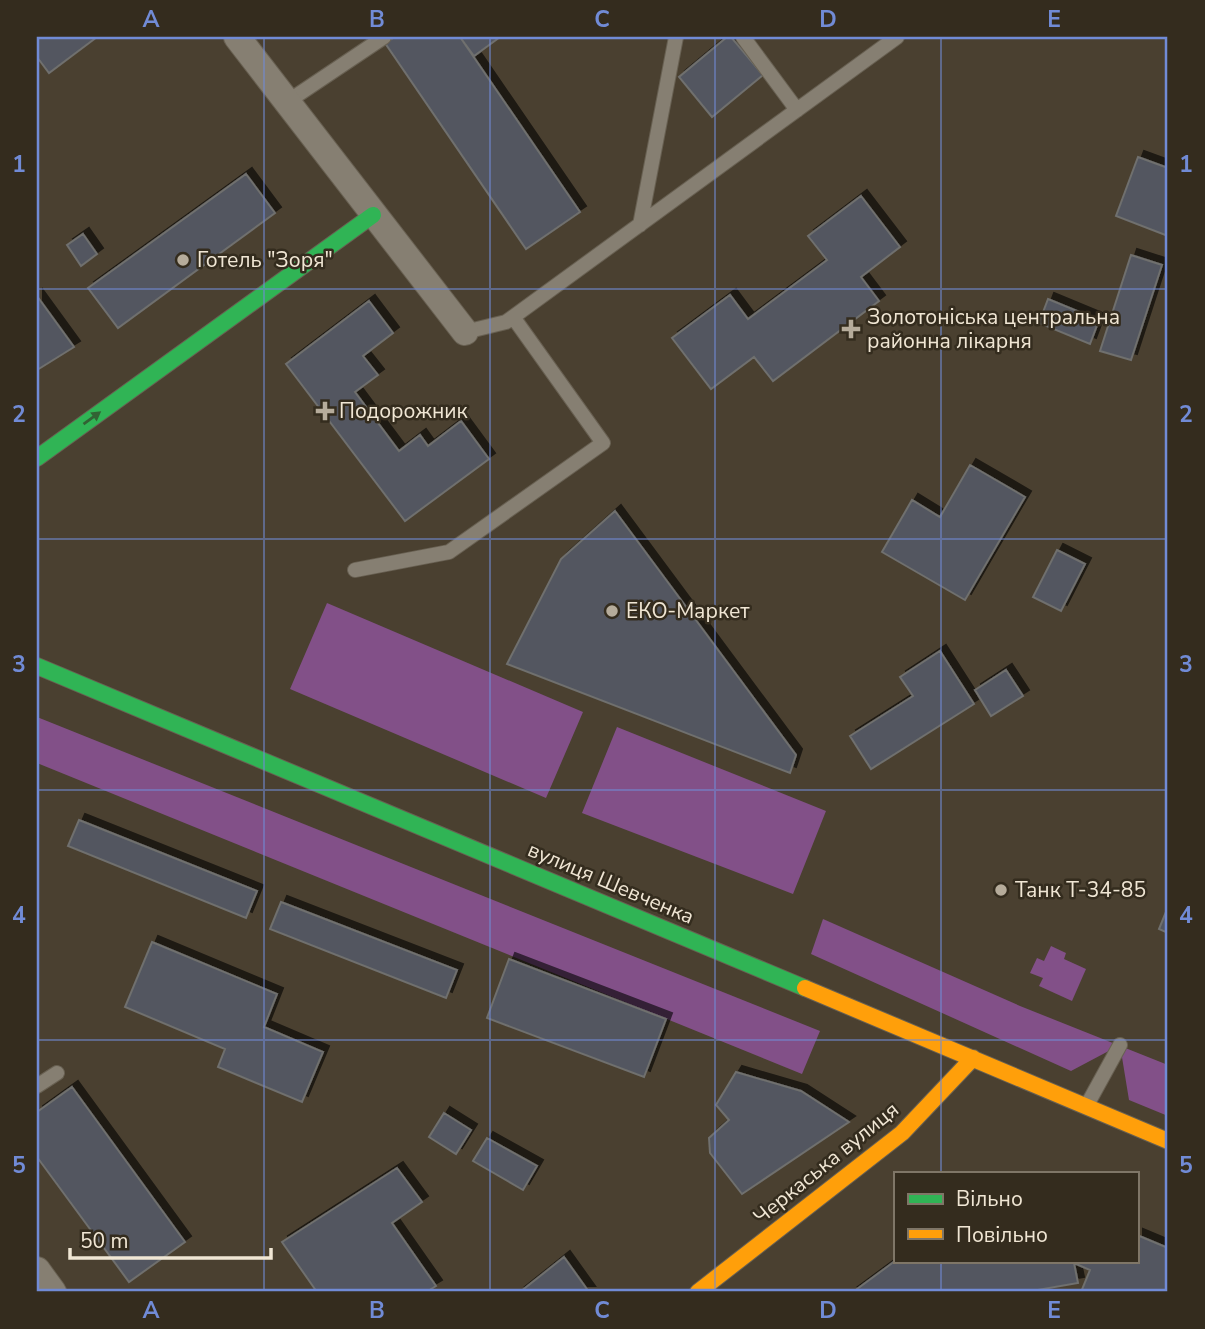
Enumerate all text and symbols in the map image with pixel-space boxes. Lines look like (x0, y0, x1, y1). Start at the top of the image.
text: A (142, 4, 160, 35)
text: B (369, 4, 385, 35)
text: C (594, 4, 610, 35)
text: D (819, 4, 837, 35)
text: E (1047, 4, 1061, 35)
text: 1 (12, 149, 26, 180)
text: 1 (1179, 149, 1193, 180)
place label: Готель "Зоря" (197, 246, 333, 274)
marker: Готель "Зоря" (175, 252, 191, 268)
place label: Золотоніська центральна районна лікарня (867, 303, 1120, 355)
marker: Золотоніська центральна районна лікарня (841, 319, 861, 339)
place label: Подорожник (339, 397, 468, 425)
text: 2 (12, 399, 26, 430)
text: 2 (1179, 399, 1193, 430)
marker: Подорожник (317, 403, 333, 419)
one-way arrow (83, 411, 101, 425)
place label: ЕКО-Маркет (626, 597, 750, 625)
marker: ЕКО-Маркет (604, 603, 620, 619)
text: 3 (12, 649, 26, 680)
text: 3 (1179, 649, 1193, 680)
street label: вулиця Шевченка (524, 835, 698, 931)
place label: Танк Т-34-85 (1015, 876, 1146, 904)
marker: Танк Т-34-85 (993, 882, 1009, 898)
text: 4 (12, 900, 26, 931)
text: 4 (1179, 900, 1193, 931)
street label: Черкаська вулиця (747, 1096, 905, 1230)
text: 5 (12, 1150, 26, 1181)
text: 5 (1179, 1150, 1193, 1181)
legend (894, 1172, 1138, 1262)
text: Вільно (956, 1185, 1023, 1213)
scale bar (70, 1217, 271, 1261)
text: Повільно (956, 1221, 1048, 1249)
text: 50 m (80, 1227, 129, 1255)
text: A (142, 1295, 160, 1326)
text: B (369, 1295, 385, 1326)
text: C (594, 1295, 610, 1326)
text: D (819, 1295, 837, 1326)
text: E (1047, 1295, 1061, 1326)

